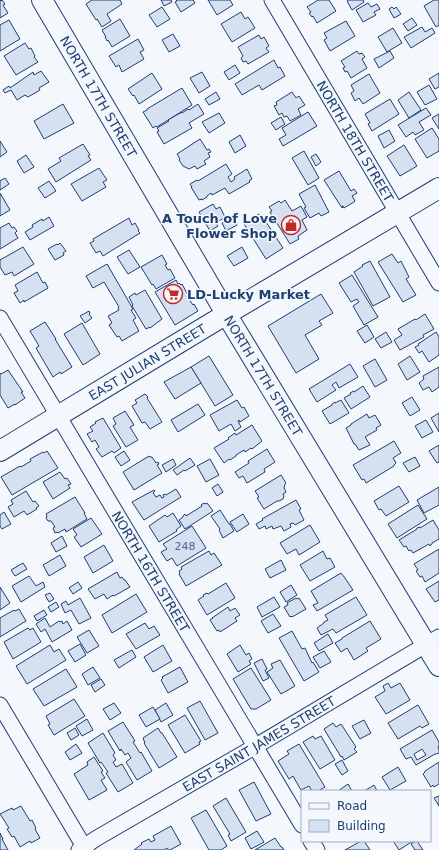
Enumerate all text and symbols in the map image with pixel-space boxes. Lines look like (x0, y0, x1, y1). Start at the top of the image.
street label: NORTH 17TH STREET (57, 33, 140, 160)
street label: NORTH 18TH STREET (314, 78, 397, 205)
place label: A Touch of Love Flower Shop (162, 211, 277, 241)
shop icon: A Touch of Love Flower Shop (280, 214, 302, 236)
supermarket icon: LD-Lucky Market (162, 283, 184, 305)
place label: LD-Lucky Market (187, 287, 310, 302)
street label: NORTH 17TH STREET (221, 313, 306, 439)
street label: EAST JULIAN STREET (86, 321, 209, 403)
street label: NORTH 16TH STREET (109, 508, 193, 635)
house number: 248 (175, 540, 196, 553)
street label: EAST SAINT JAMES STREET (180, 693, 338, 794)
legend (301, 790, 431, 842)
text: Road (337, 799, 367, 813)
text: Building (337, 819, 386, 833)

